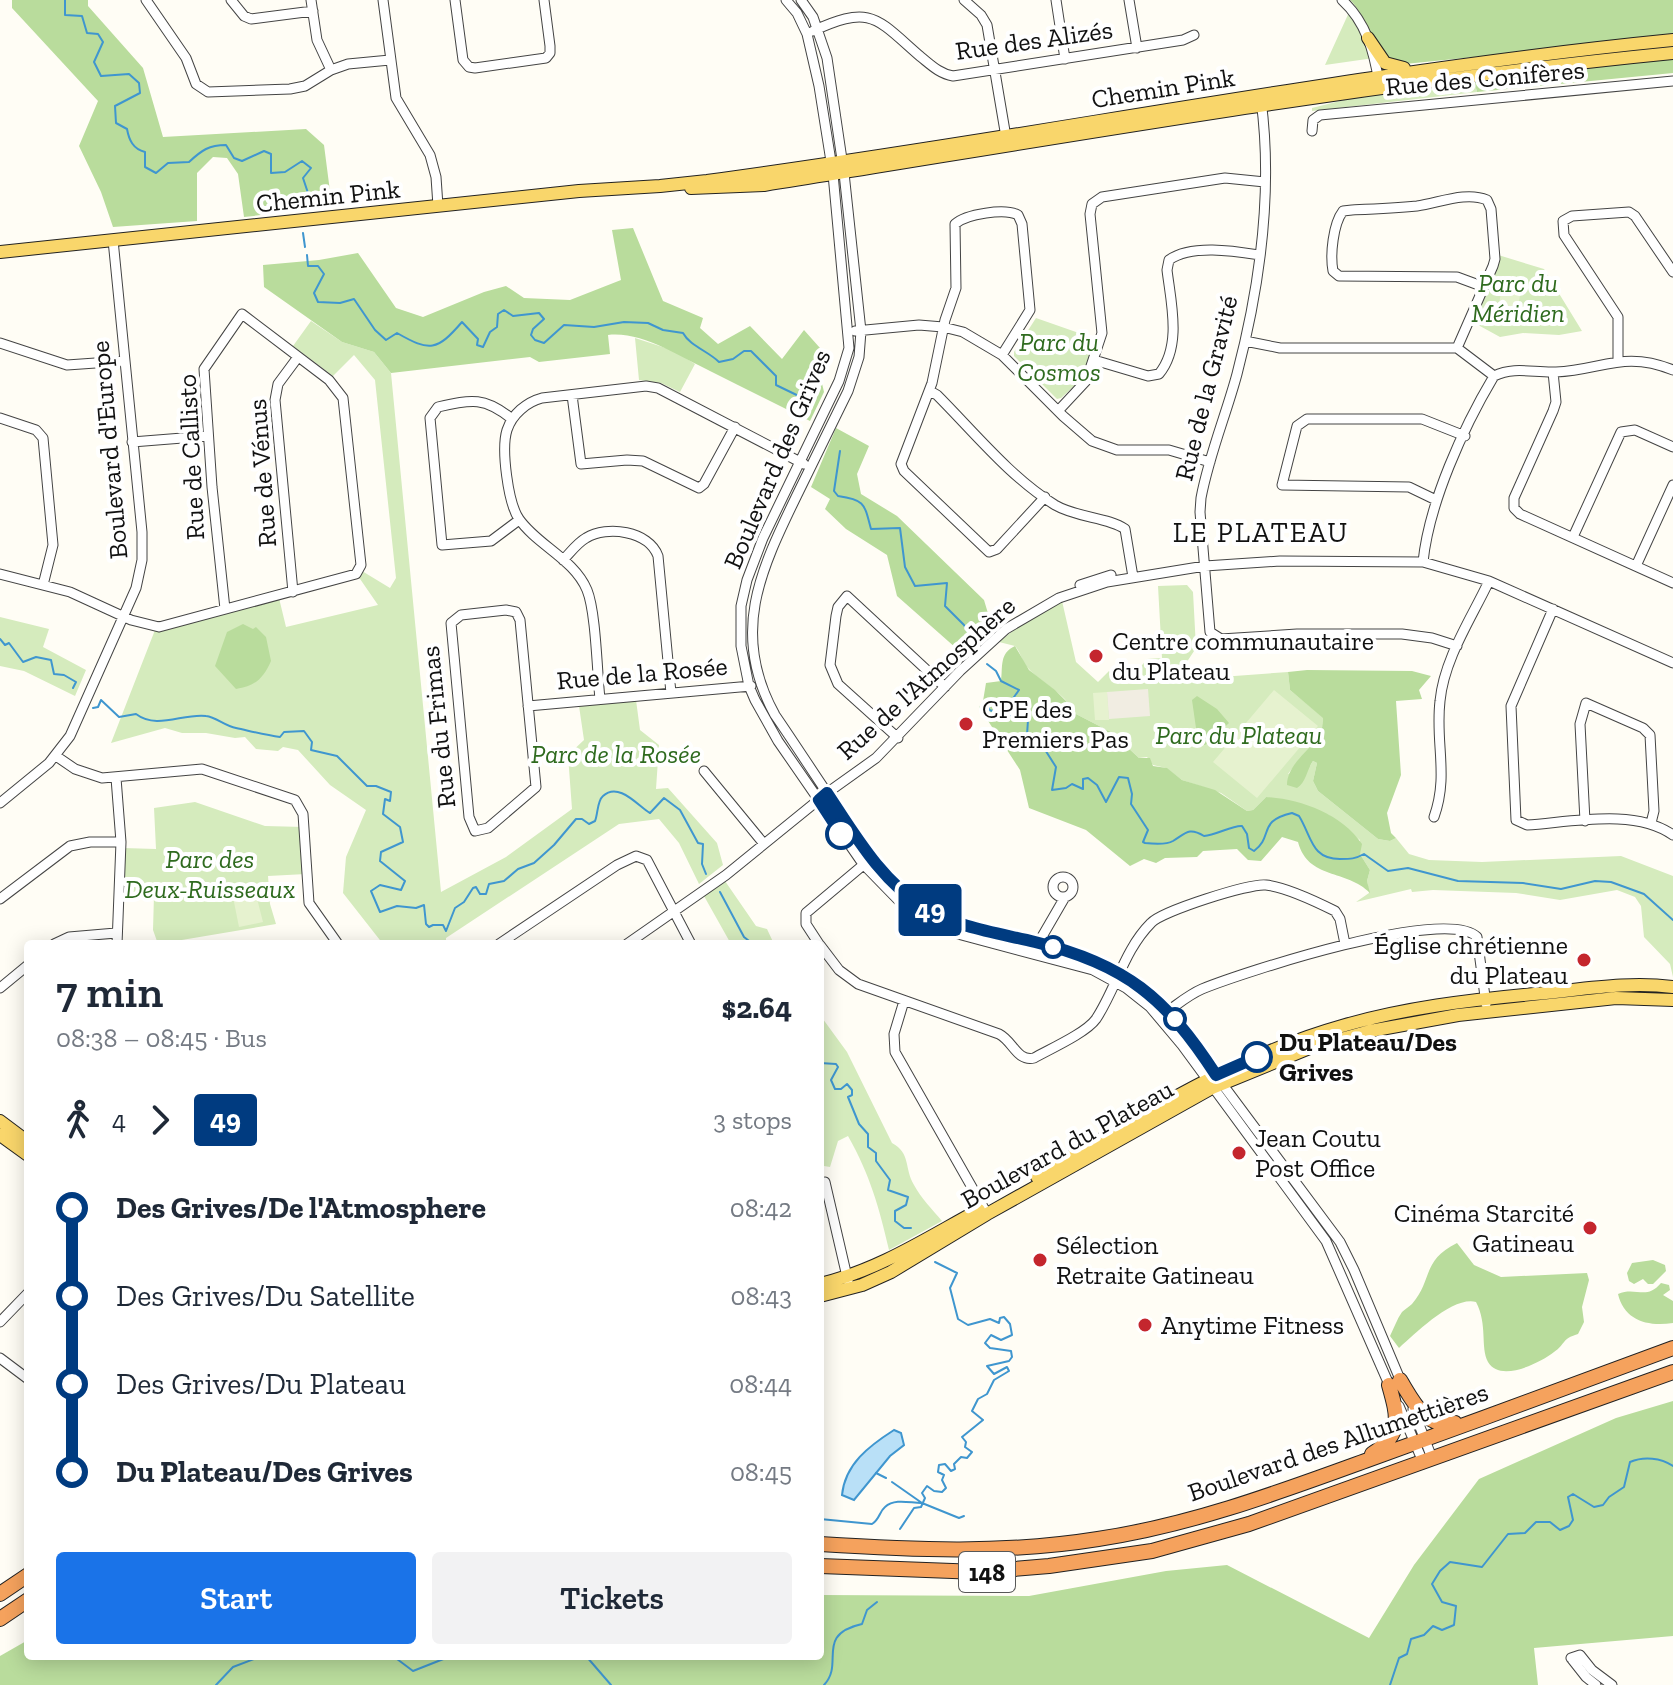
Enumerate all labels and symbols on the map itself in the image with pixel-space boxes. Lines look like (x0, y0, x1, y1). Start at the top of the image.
street label: Rue des Alizés (953, 13, 1115, 67)
street label: Rue des Conifères (1384, 53, 1586, 103)
street label: Chemin Pink (1089, 61, 1237, 115)
street label: Chemin Pink (254, 172, 402, 219)
park label: Parc du Méridien (1471, 267, 1565, 329)
street label: Rue de la Gravité (1168, 292, 1244, 484)
park label: Parc du Cosmos (1017, 326, 1101, 388)
street label: Boulevard d'Europe (84, 340, 134, 560)
street label: Boulevard des Grives (716, 344, 838, 574)
street label: Rue de Callisto (171, 373, 211, 541)
street label: Rue de Vénus (241, 398, 283, 548)
district label: LE PLATEAU (1173, 516, 1349, 549)
street label: Rue de l'Atmosphère (830, 590, 1022, 766)
place label: Centre communautaire du Plateau (1112, 625, 1374, 687)
street label: Rue du Frimas (414, 644, 462, 810)
marker: Centre communautaire du Plateau (1087, 647, 1105, 665)
street label: Rue de la Rosée (555, 650, 729, 696)
place label: CPE des Premiers Pas (982, 693, 1129, 755)
marker: CPE des Premiers Pas (957, 715, 975, 733)
park label: Parc du Plateau (1156, 719, 1322, 751)
park label: Parc de la Rosée (531, 738, 701, 770)
unlabelled marker (826, 819, 856, 849)
park label: Parc des Deux-Ruisseaux (125, 843, 295, 905)
line badge: 49 (894, 884, 966, 936)
place label: Église chrétienne du Plateau (1374, 929, 1568, 991)
unlabelled marker (1042, 936, 1064, 958)
marker: Église chrétienne du Plateau (1575, 951, 1593, 969)
unlabelled marker (1164, 1008, 1186, 1030)
place label: Du Plateau/Des Grives (1279, 1026, 1457, 1088)
marker: Du Plateau/Des Grives (1242, 1042, 1272, 1072)
street label: Boulevard du Plateau (955, 1072, 1179, 1216)
place label: Jean Coutu Post Office (1255, 1122, 1381, 1184)
marker: Jean Coutu Post Office (1230, 1144, 1248, 1162)
place label: Cinéma Starcité Gatineau (1394, 1197, 1574, 1259)
marker: Cinéma Starcité Gatineau (1581, 1219, 1599, 1237)
place label: Sélection Retraite Gatineau (1056, 1229, 1254, 1291)
marker: Sélection Retraite Gatineau (1031, 1251, 1049, 1269)
place label: Anytime Fitness (1161, 1309, 1344, 1341)
marker: Anytime Fitness (1136, 1316, 1154, 1334)
street label: Boulevard des Allumettières (1184, 1376, 1492, 1508)
road number: 148 (959, 1552, 1015, 1592)

